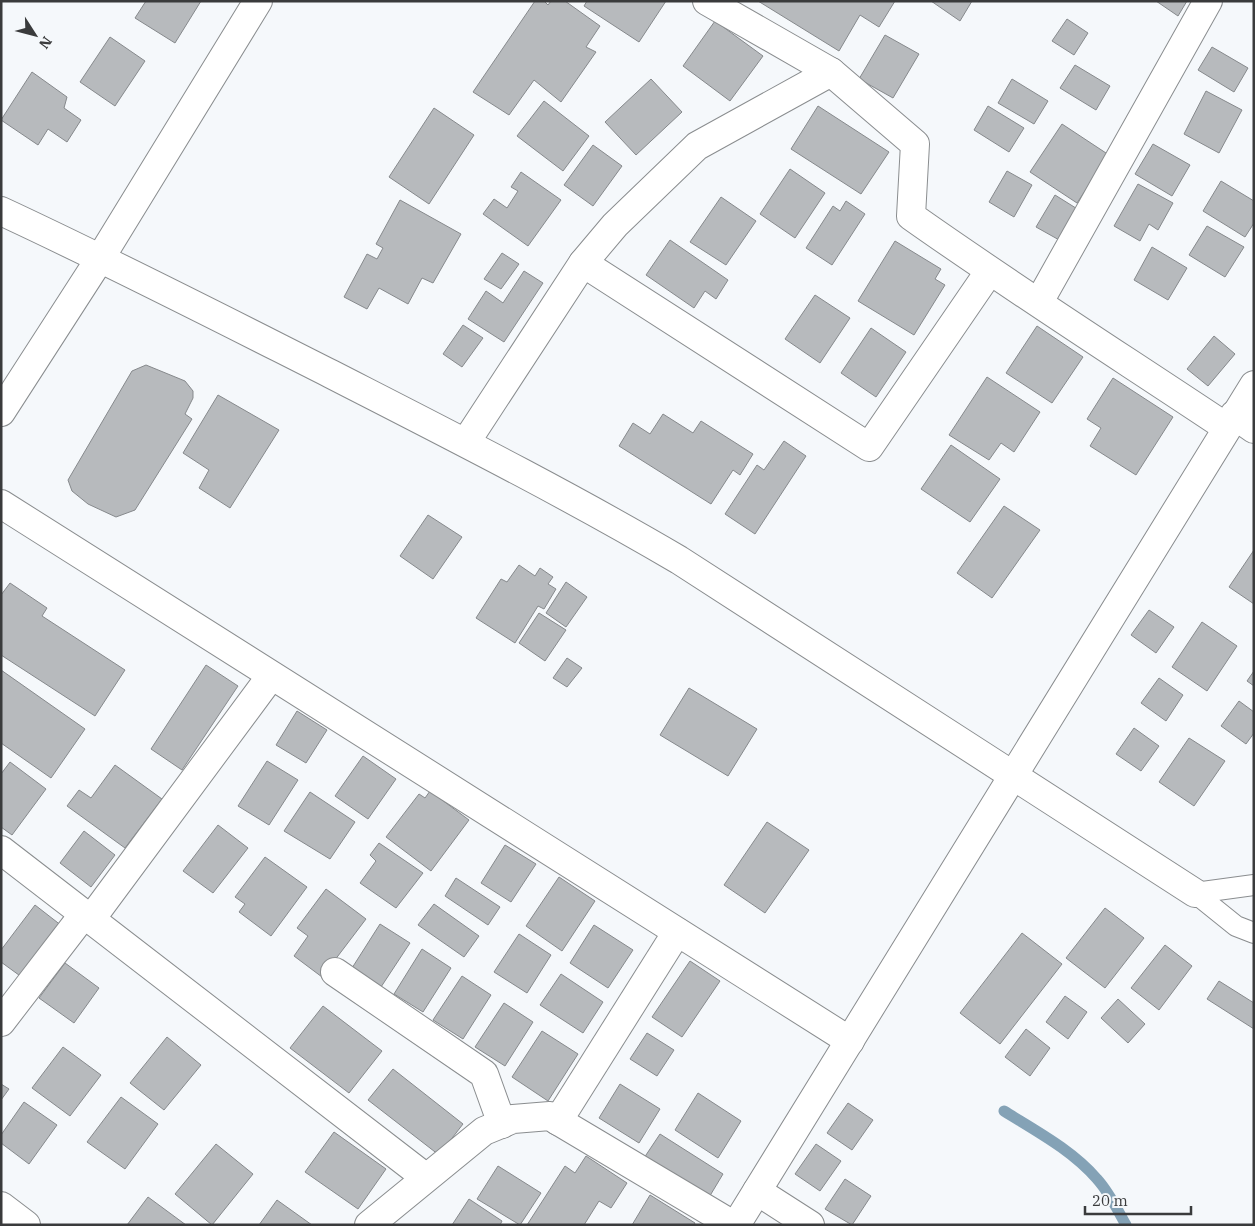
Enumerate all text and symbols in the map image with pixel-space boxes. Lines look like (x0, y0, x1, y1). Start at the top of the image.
north arrow (10, 10, 60, 60)
text: N (35, 33, 56, 52)
scale bar (1085, 1184, 1191, 1216)
text: 20 m (1092, 1191, 1128, 1210)

